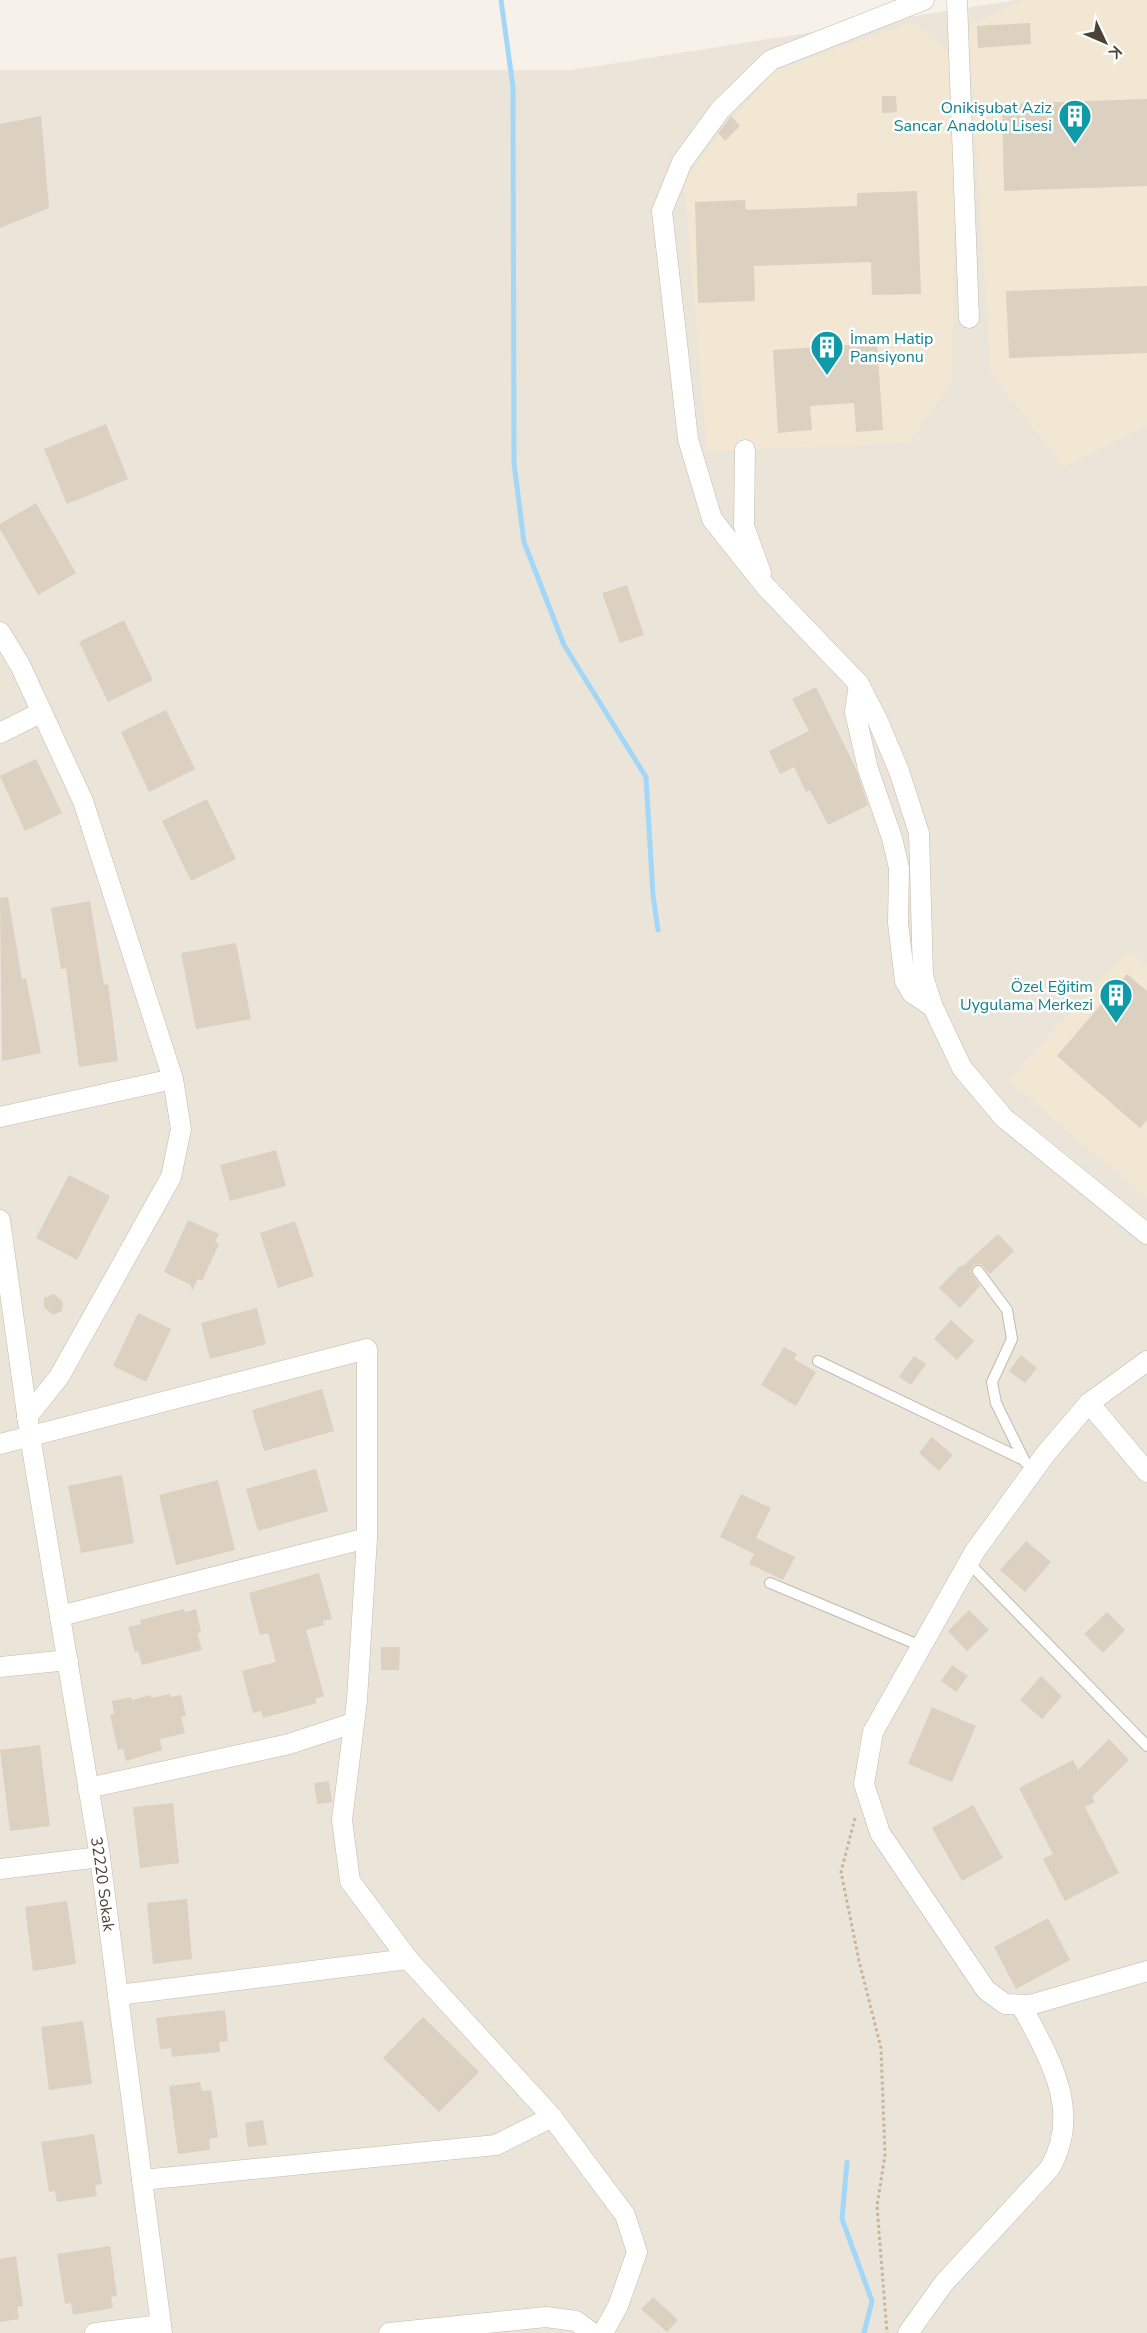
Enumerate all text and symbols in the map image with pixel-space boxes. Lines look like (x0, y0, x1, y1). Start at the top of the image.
north arrow (1075, 12, 1135, 72)
text: K (1103, 40, 1127, 64)
place label: Onikişubat Aziz Sancar Anadolu Lisesi (894, 97, 1052, 137)
building icon: Onikişubat Aziz Sancar Anadolu Lisesi (1057, 98, 1093, 145)
place label: İmam Hatip Pansiyonu (850, 328, 933, 368)
building icon: İmam Hatip Pansiyonu (809, 329, 845, 376)
place label: Özel Eğitim Uygulama Merkezi (960, 976, 1093, 1016)
building icon: Özel Eğitim Uygulama Merkezi (1098, 977, 1134, 1024)
street label: 32220 Sokak (85, 1835, 120, 1934)

